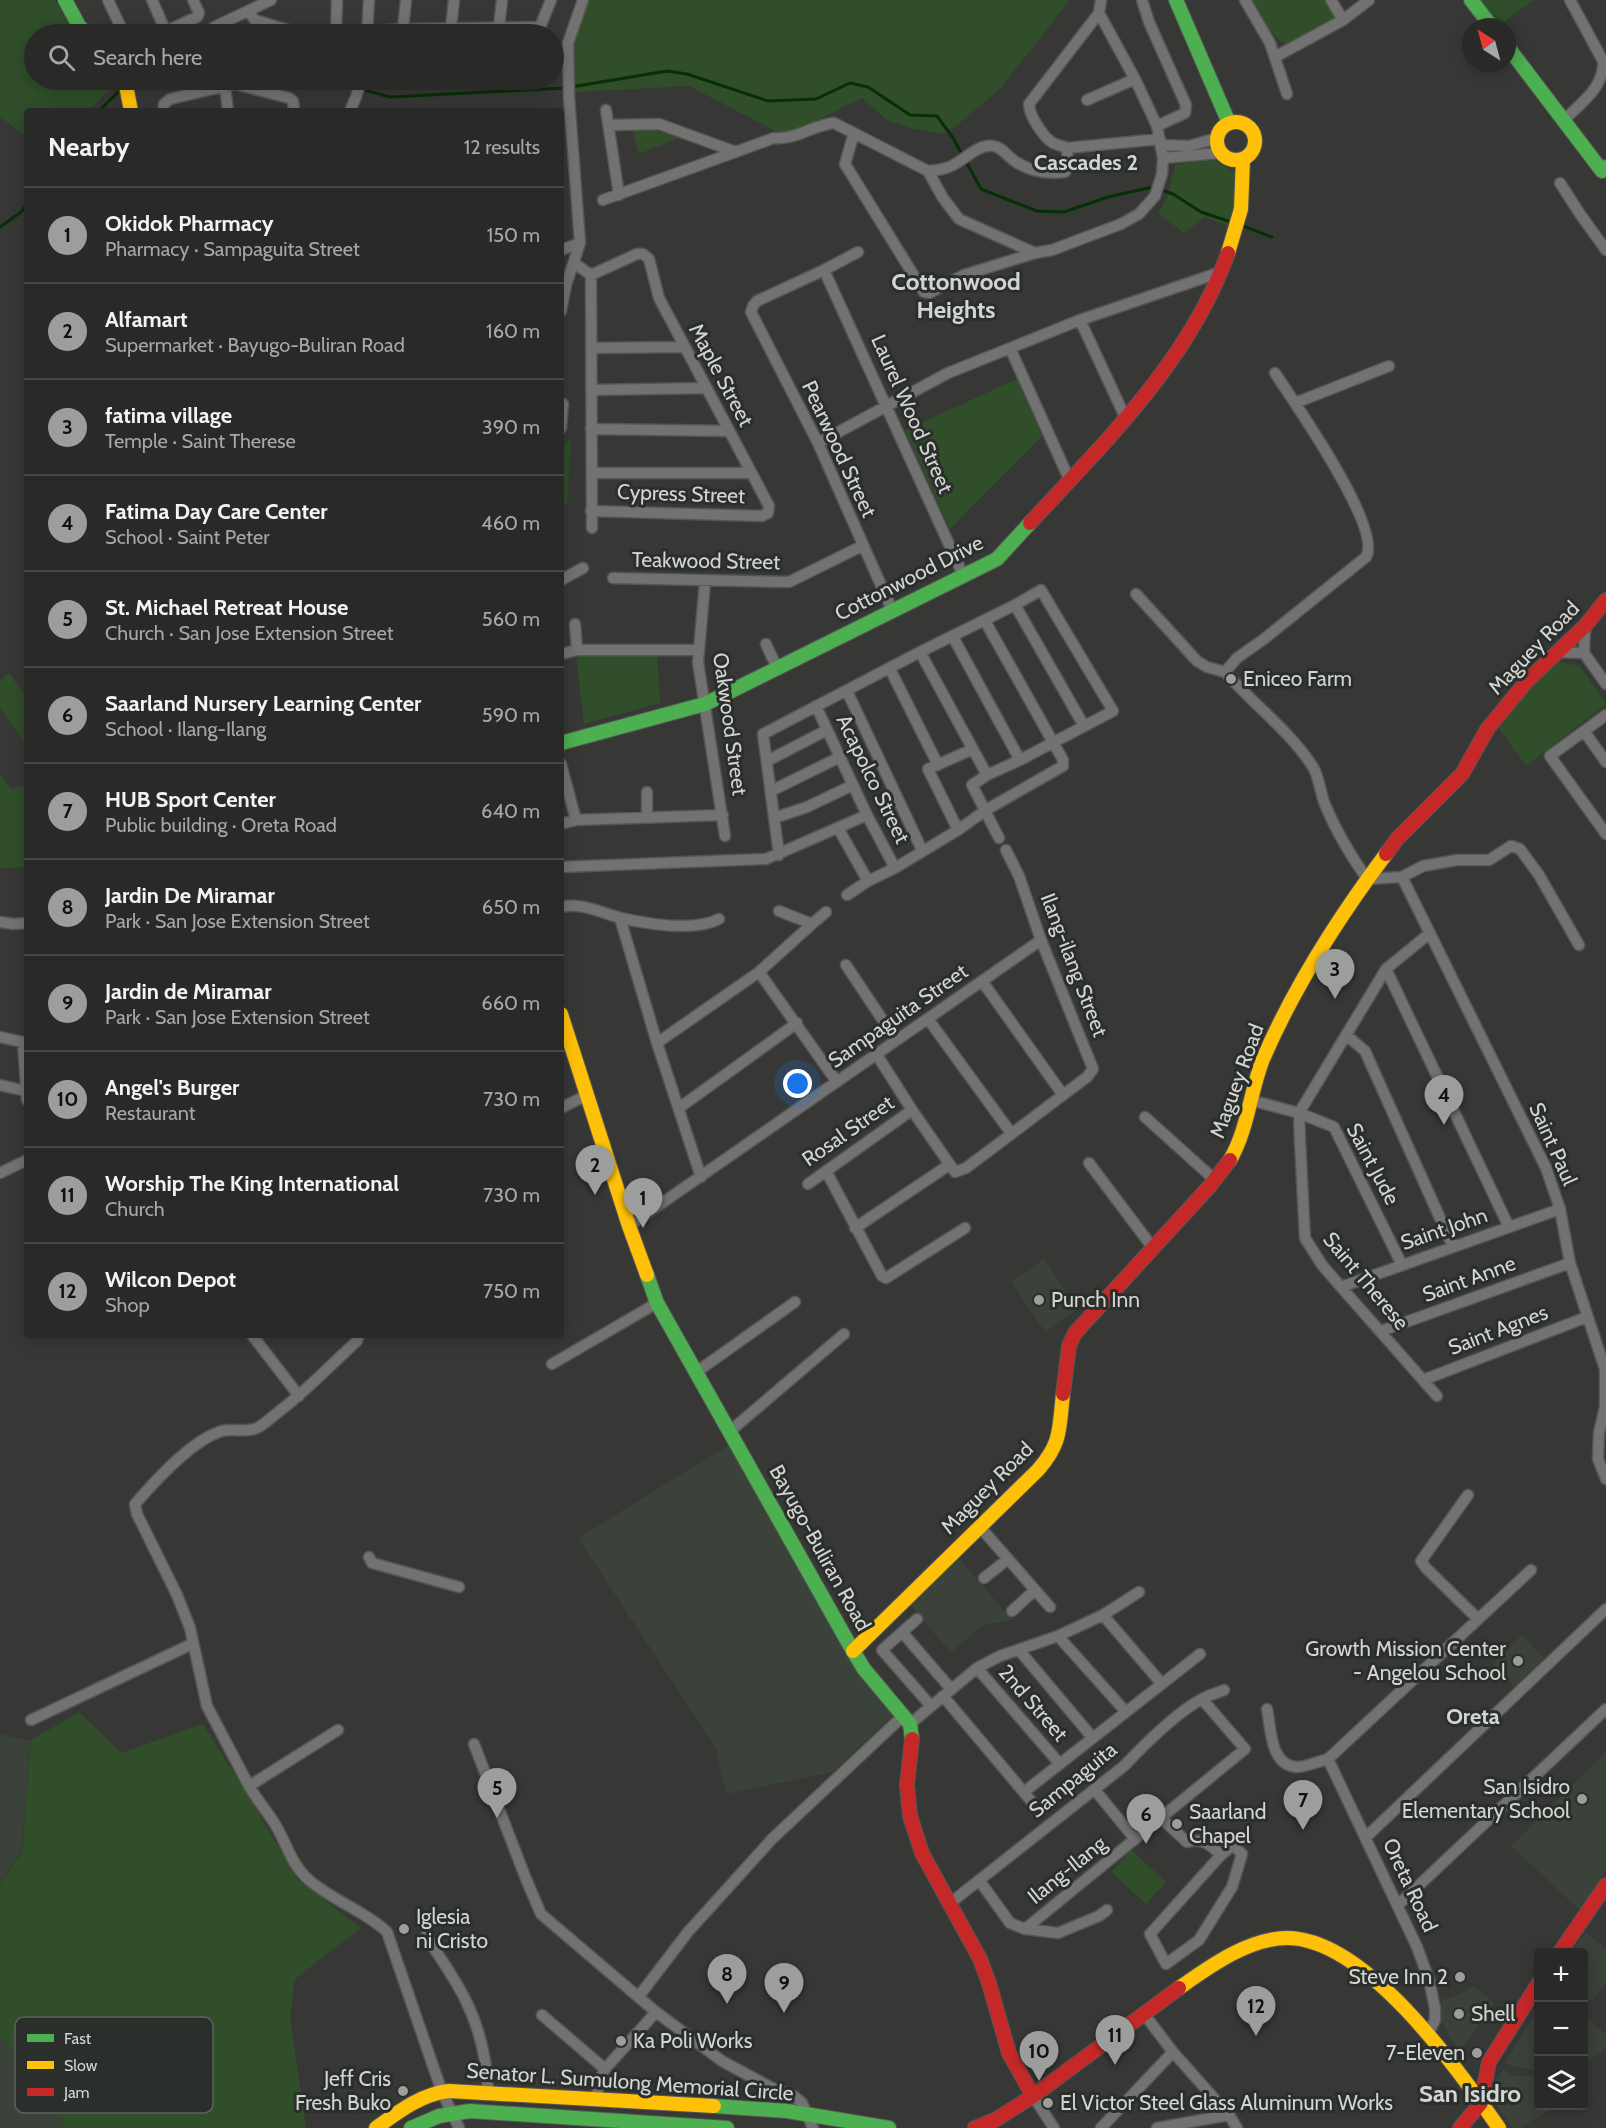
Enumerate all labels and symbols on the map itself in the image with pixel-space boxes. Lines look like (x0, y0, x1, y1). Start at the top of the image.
north arrow (1462, 18, 1516, 72)
district label: Cascades 2 (1034, 149, 1138, 176)
district label: Cottonwood Heights (891, 267, 1021, 324)
street label: Maple Street (684, 319, 759, 431)
street label: Laurel Wood Street (866, 331, 959, 497)
street label: Pearwood Street (797, 377, 882, 521)
street label: Cypress Street (616, 479, 746, 508)
street label: Cottonwood Drive (831, 529, 987, 626)
street label: Teakwood Street (632, 547, 780, 574)
street label: Maguey Road (1483, 596, 1584, 699)
street label: Oakwood Street (708, 651, 753, 797)
place label: Eniceo Farm (1243, 666, 1352, 691)
marker: Eniceo Farm (1224, 672, 1238, 686)
street label: Acapolco Street (832, 710, 915, 847)
street label: Ilang-ilang Street (1036, 890, 1113, 1040)
pin: 3 (1316, 950, 1354, 999)
street label: Sampaguita Street (823, 958, 972, 1073)
street label: Maguey Road (1204, 1020, 1269, 1141)
your location (783, 1069, 812, 1098)
pin: 4 (1424, 1076, 1464, 1125)
street label: Rosal Street (797, 1090, 898, 1171)
street label: Saint Paul (1524, 1099, 1583, 1189)
street label: Saint Jude (1342, 1119, 1405, 1209)
pin: 2 (576, 1146, 614, 1195)
pin: 1 (624, 1178, 662, 1228)
street label: Saint John (1397, 1202, 1490, 1255)
street label: Saint Therese (1318, 1227, 1415, 1335)
street label: Saint Anne (1419, 1250, 1519, 1307)
place label: Punch Inn (1051, 1287, 1140, 1312)
marker: Punch Inn (1032, 1293, 1046, 1307)
street label: Saint Agnes (1445, 1299, 1551, 1360)
street label: Maguey Road (935, 1436, 1038, 1539)
street label: Bayugo-Buliran Road (764, 1460, 876, 1635)
place label: Growth Mission Center - Angelou School (1305, 1636, 1506, 1685)
marker: Growth Mission Center - Angelou School (1511, 1654, 1525, 1668)
street label: 2nd Street (993, 1659, 1073, 1746)
district label: Oreta (1446, 1703, 1500, 1730)
street label: Sampaguita (1024, 1737, 1122, 1823)
pin: 5 (478, 1768, 516, 1818)
place label: San Isidro Elementary School (1402, 1774, 1570, 1823)
pin: 7 (1284, 1780, 1322, 1830)
marker: San Isidro Elementary School (1575, 1792, 1589, 1806)
pin: 6 (1126, 1794, 1166, 1844)
place label: Saarland Chapel (1189, 1799, 1267, 1848)
marker: Saarland Chapel (1170, 1817, 1184, 1831)
street label: Ilang-Ilang (1022, 1830, 1111, 1909)
street label: Oreta Road (1378, 1834, 1443, 1936)
place label: Iglesia ni Cristo (416, 1904, 488, 1953)
marker: Iglesia ni Cristo (397, 1922, 411, 1936)
pin: 8 (708, 1954, 746, 2004)
pin: 9 (764, 1964, 804, 2013)
place label: Steve Inn 2 (1348, 1964, 1448, 1989)
marker: Steve Inn 2 (1453, 1970, 1467, 1984)
pin: 12 (1236, 1986, 1276, 2036)
place label: Shell (1471, 2001, 1515, 2026)
marker: Shell (1452, 2007, 1466, 2021)
pin: 11 (1096, 2016, 1134, 2065)
legend (15, 2017, 213, 2113)
place label: Ka Poli Works (633, 2028, 753, 2053)
text: Fast (64, 2029, 92, 2048)
pin: 10 (1020, 2032, 1058, 2081)
marker: Ka Poli Works (614, 2034, 628, 2048)
place label: 7-Eleven (1386, 2040, 1465, 2065)
marker: 7-Eleven (1470, 2046, 1484, 2060)
text: Slow (64, 2056, 98, 2075)
street label: Senator L. Sumulong Memorial Circle (466, 2058, 795, 2105)
place label: Jeff Cris Fresh Buko (295, 2066, 391, 2115)
district label: San Isidro (1419, 2079, 1521, 2108)
text: Jam (63, 2083, 90, 2102)
marker: Jeff Cris Fresh Buko (396, 2084, 410, 2098)
place label: El Victor Steel Glass Aluminum Works (1060, 2090, 1393, 2115)
marker: El Victor Steel Glass Aluminum Works (1041, 2096, 1055, 2110)

